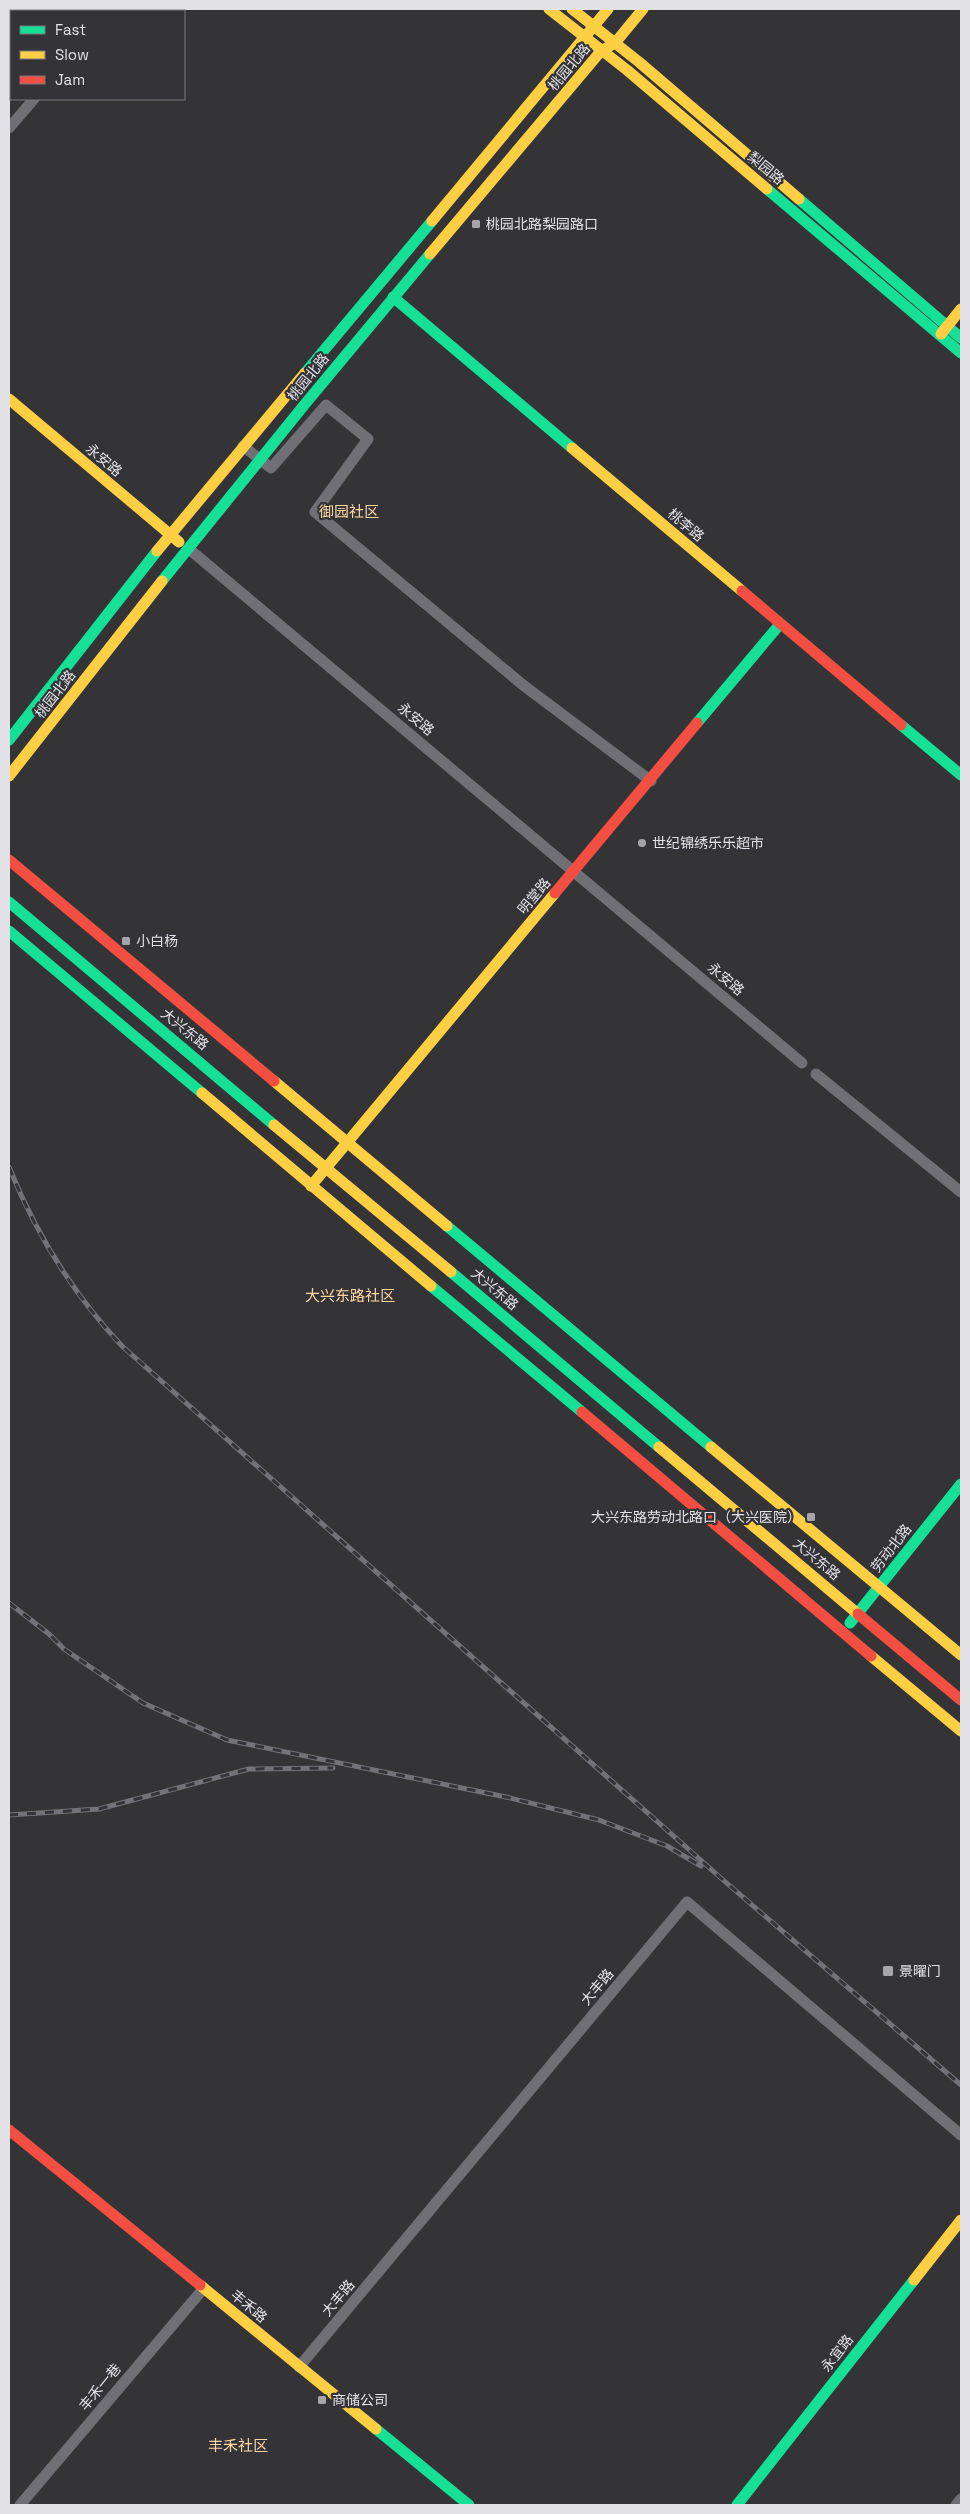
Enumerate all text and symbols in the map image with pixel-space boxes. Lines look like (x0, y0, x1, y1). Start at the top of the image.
legend (10, 10, 185, 100)
text: Fast (55, 20, 86, 39)
street label: 桃园北路 (544, 40, 594, 94)
text: Slow (55, 45, 89, 64)
text: Jam (55, 70, 85, 89)
street label: 梨园路 (744, 148, 788, 188)
place label: 桃园北路梨园路口 (486, 215, 598, 233)
marker: 桃园北路梨园路口 (470, 218, 482, 230)
street label: 桃园北路 (283, 350, 333, 404)
street label: 永安路 (82, 440, 126, 480)
district label: 御园社区 (319, 502, 379, 521)
street label: 桃李路 (664, 505, 708, 545)
street label: 桃园北路 (31, 666, 79, 722)
street label: 永安路 (394, 699, 438, 739)
place label: 世纪锦绣乐乐超市 (652, 834, 764, 852)
marker: 世纪锦绣乐乐超市 (636, 837, 648, 849)
street label: 明堂路 (514, 874, 554, 918)
place label: 小白杨 (136, 932, 178, 950)
marker: 小白杨 (120, 935, 132, 947)
street label: 永安路 (704, 959, 748, 999)
street label: 大兴东路 (158, 1004, 212, 1054)
street label: 大兴东路 (468, 1264, 522, 1314)
district label: 大兴东路社区 (305, 1286, 395, 1305)
place label: 大兴东路劳动北路口（大兴医院） (591, 1508, 801, 1526)
marker: 大兴东路劳动北路口（大兴医院） (805, 1511, 817, 1523)
street label: 劳动北路 (867, 1520, 915, 1576)
street label: 大兴东路 (790, 1534, 844, 1584)
place label: 景曜门 (899, 1962, 941, 1980)
marker: 景曜门 (881, 1964, 895, 1978)
street label: 大丰路 (577, 1965, 617, 2009)
street label: 大丰路 (318, 2276, 358, 2320)
street label: 丰禾路 (227, 2286, 271, 2326)
street label: 永宜路 (817, 2331, 857, 2375)
street label: 丰禾一巷 (75, 2360, 125, 2414)
place label: 商储公司 (332, 2391, 388, 2409)
marker: 商储公司 (316, 2394, 328, 2406)
district label: 丰禾社区 (208, 2436, 268, 2455)

